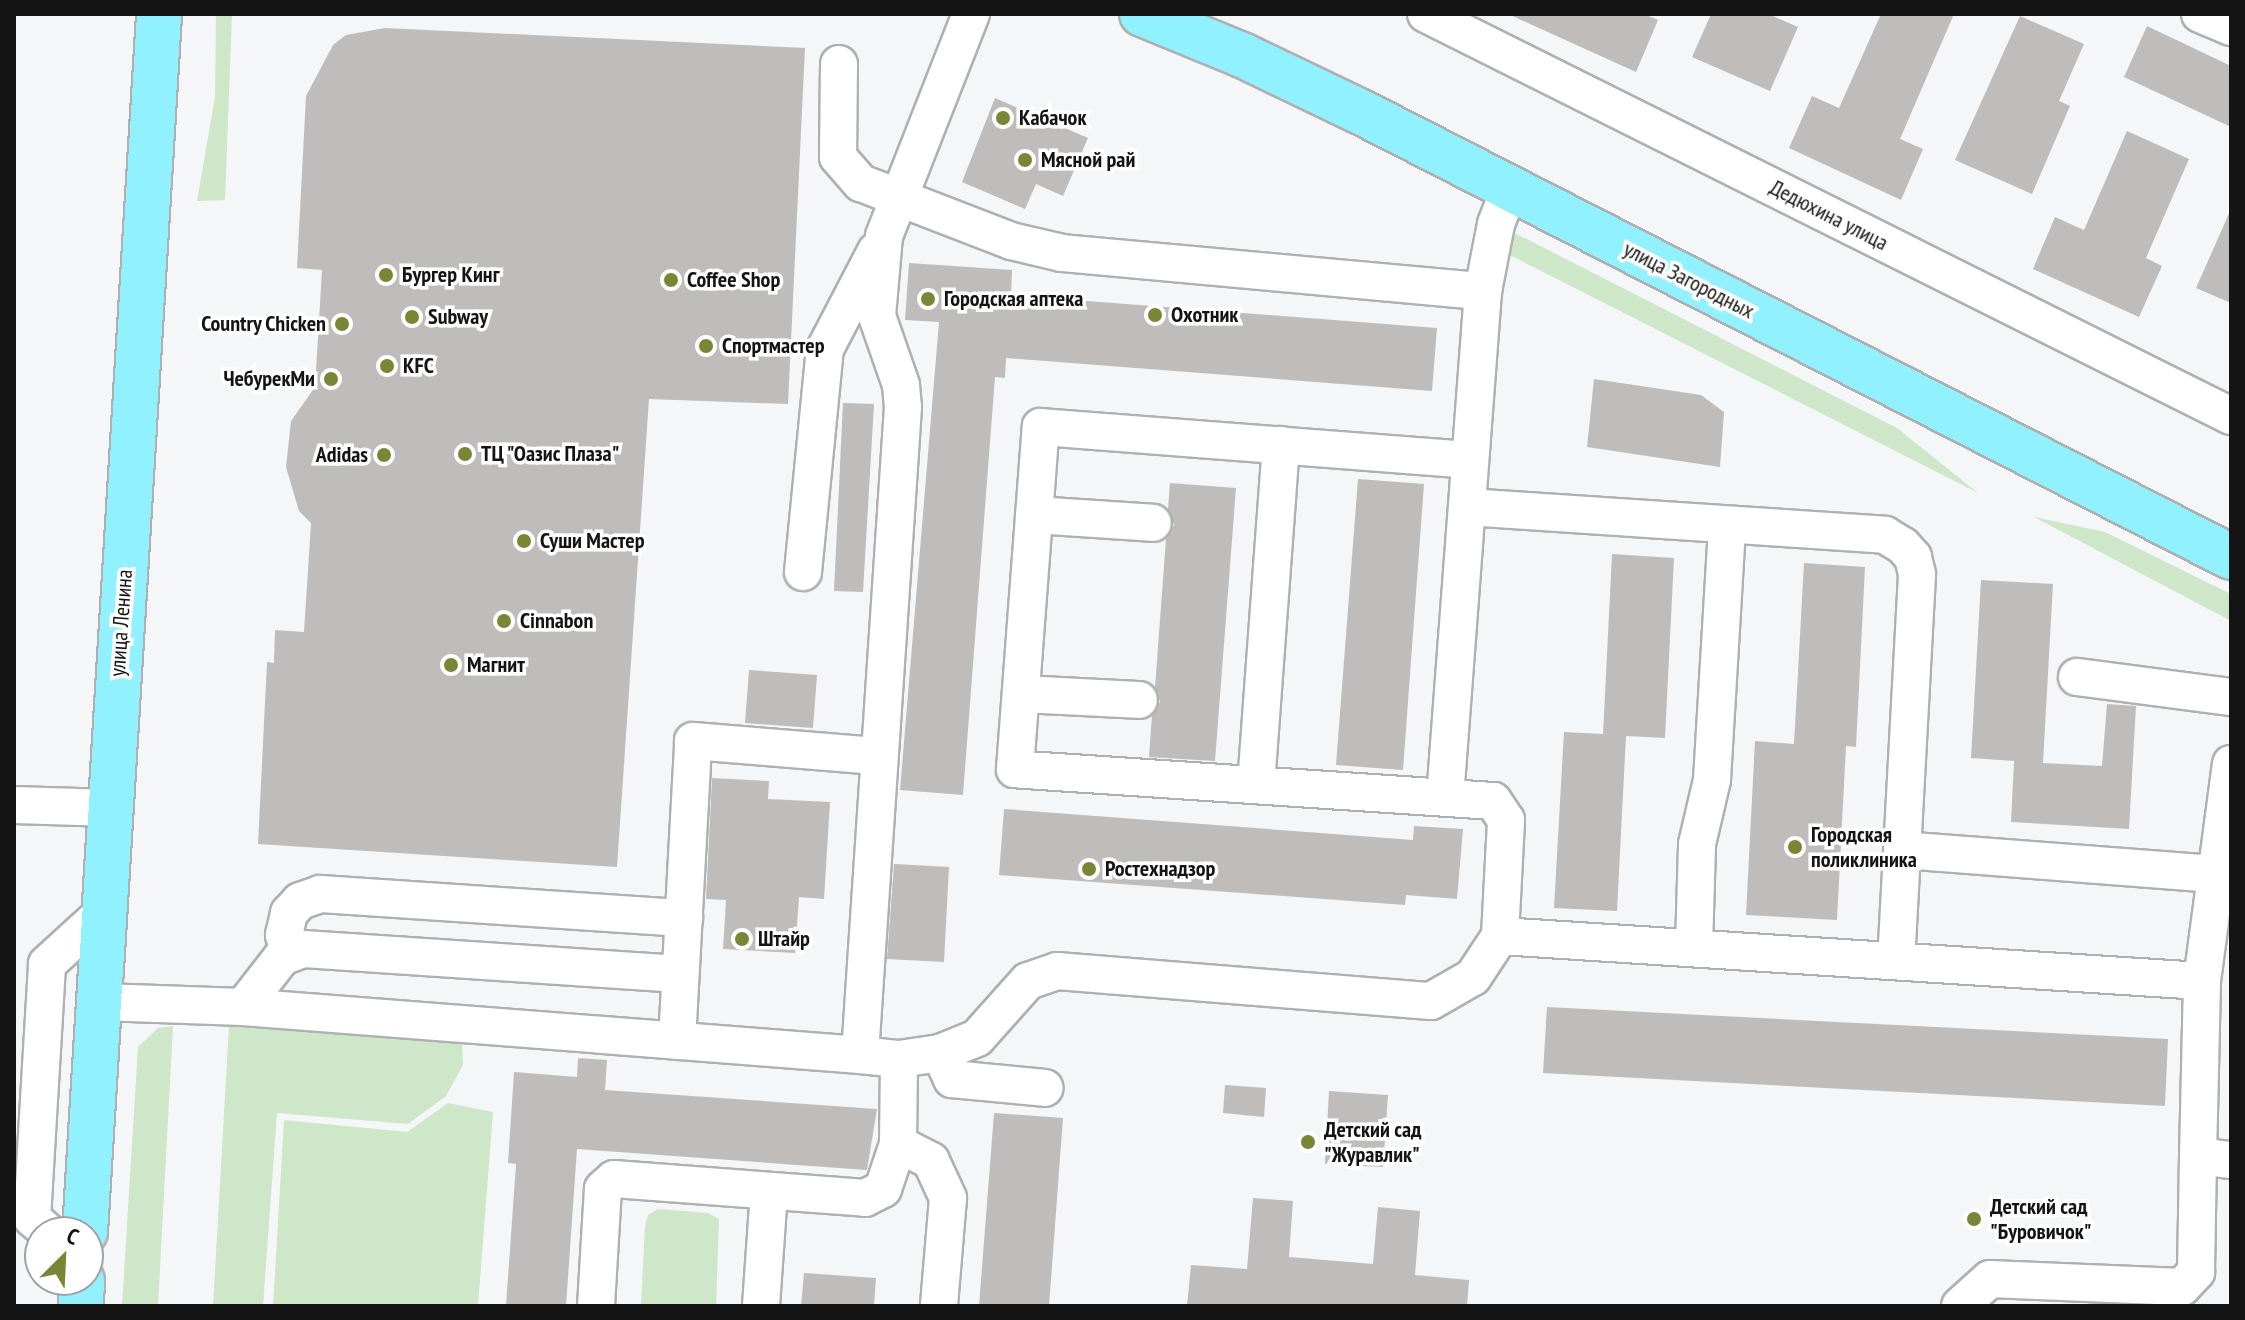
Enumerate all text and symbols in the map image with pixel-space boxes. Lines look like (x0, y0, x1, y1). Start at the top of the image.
place label: Кабачок (1019, 105, 1086, 131)
marker: Кабачок (994, 109, 1012, 127)
place label: Мясной рай (1041, 147, 1135, 173)
marker: Мясной рай (1016, 151, 1034, 169)
street label: Дедюхина улица (1765, 174, 1893, 256)
street label: улица Загородных (1619, 236, 1759, 324)
place label: Бургер Кинг (402, 262, 499, 288)
marker: Бургер Кинг (377, 266, 395, 284)
place label: Coffee Shop (687, 267, 780, 293)
marker: Coffee Shop (662, 271, 680, 289)
place label: Городская аптека (944, 286, 1083, 312)
marker: Городская аптека (919, 290, 937, 308)
place label: Охотник (1171, 302, 1238, 328)
place label: Subway (428, 304, 488, 330)
marker: Охотник (1146, 306, 1164, 324)
marker: Subway (403, 308, 421, 326)
place label: Country Chicken (200, 311, 326, 337)
marker: Country Chicken (333, 315, 351, 333)
place label: Спортмастер (722, 333, 825, 359)
marker: Спортмастер (697, 337, 715, 355)
place label: KFC (403, 353, 434, 379)
marker: KFC (378, 357, 396, 375)
place label: ЧебурекМи (223, 366, 315, 392)
marker: ЧебурекМи (322, 370, 340, 388)
place label: ТЦ "Оазис Плаза" (481, 441, 621, 467)
place label: Adidas (316, 442, 368, 468)
marker: ТЦ "Оазис Плаза" (456, 445, 474, 463)
marker: Adidas (375, 446, 393, 464)
place label: Суши Мастер (540, 528, 644, 554)
marker: Суши Мастер (515, 532, 533, 550)
street label: улица Ленина (104, 568, 138, 678)
place label: Cinnabon (520, 608, 593, 634)
marker: Cinnabon (495, 612, 513, 630)
place label: Магнит (467, 652, 525, 678)
marker: Магнит (442, 656, 460, 674)
place label: Городская поликлиника (1811, 821, 1917, 872)
marker: Городская поликлиника (1786, 838, 1804, 856)
place label: Ростехнадзор (1105, 856, 1215, 882)
marker: Ростехнадзор (1080, 860, 1098, 878)
place label: Штайр (758, 926, 810, 952)
marker: Штайр (733, 930, 751, 948)
place label: Детский сад "Журавлик" (1324, 1116, 1422, 1168)
marker: Детский сад "Журавлик" (1299, 1133, 1317, 1151)
place label: Детский сад "Буровичок" (1990, 1193, 2091, 1244)
marker: Детский сад "Буровичок" (1965, 1210, 1983, 1228)
north arrow (24, 1216, 104, 1296)
text: С (63, 1221, 83, 1251)

